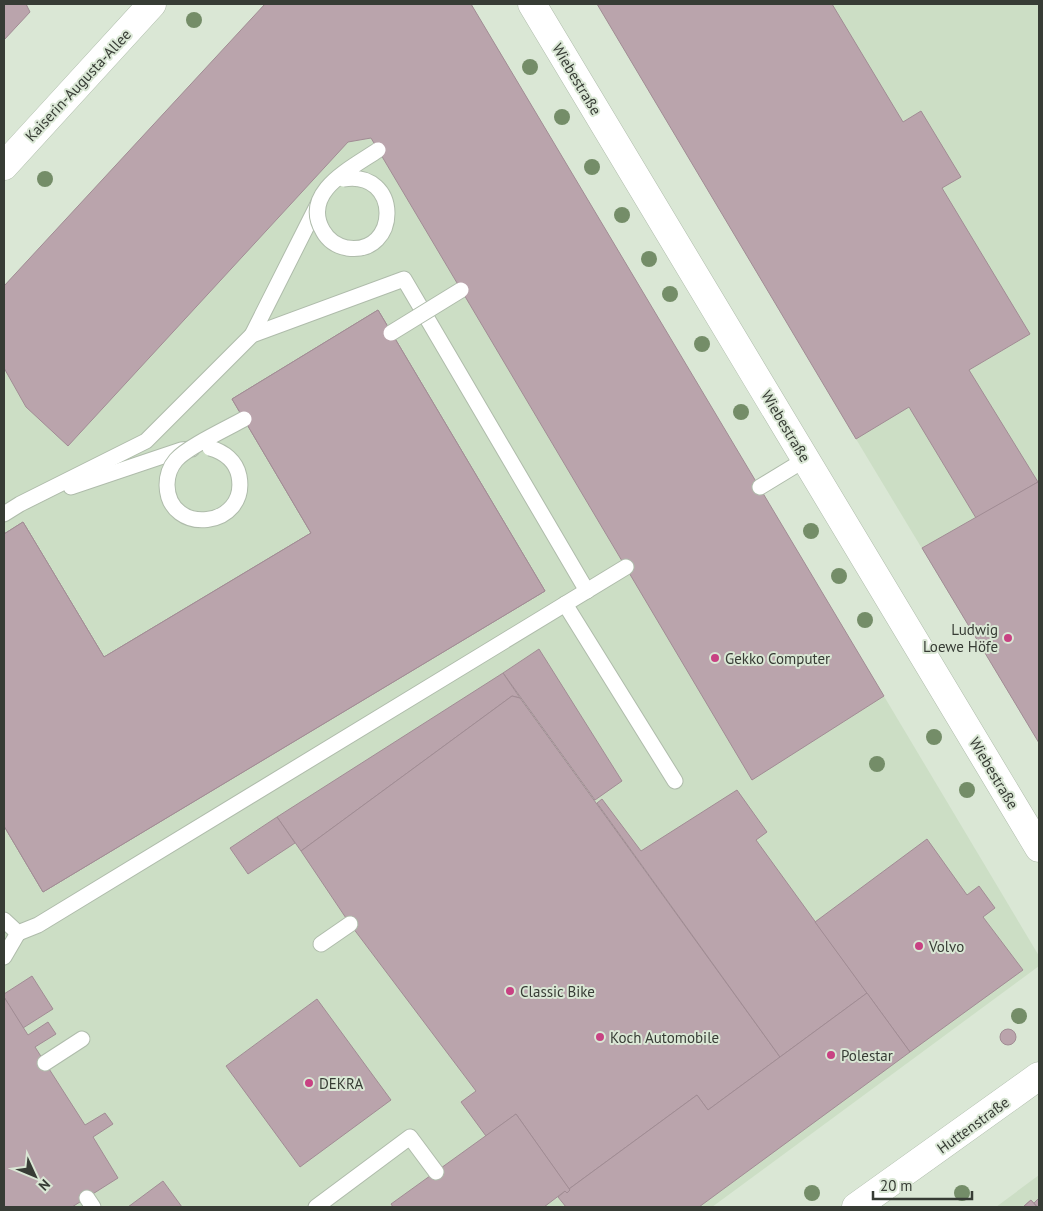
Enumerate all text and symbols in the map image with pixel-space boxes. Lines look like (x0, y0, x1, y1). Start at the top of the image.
street label: Kaiserin-Augusta-Allee (21, 25, 135, 145)
street label: Wiebestraße (548, 40, 606, 118)
street label: Wiebestraße (757, 387, 815, 465)
place label: Ludwig Loewe Höfe (923, 620, 998, 656)
marker: Ludwig Loewe Höfe (1002, 632, 1014, 644)
place label: Gekko Computer (725, 649, 830, 668)
marker: Gekko Computer (709, 652, 721, 664)
street label: Wiebestraße (965, 734, 1023, 812)
place label: Volvo (928, 937, 964, 956)
marker: Volvo (913, 940, 925, 952)
place label: Classic Bike (520, 982, 595, 1001)
marker: Classic Bike (504, 985, 516, 997)
place label: Koch Automobile (610, 1028, 719, 1047)
marker: Koch Automobile (594, 1031, 606, 1043)
place label: Polestar (841, 1046, 893, 1065)
marker: Polestar (825, 1049, 837, 1061)
place label: DEKRA (319, 1074, 364, 1093)
marker: DEKRA (303, 1077, 315, 1089)
street label: Huttenstraße (933, 1092, 1013, 1158)
north arrow (10, 1151, 60, 1201)
scale bar (873, 1168, 972, 1200)
text: N (35, 1175, 54, 1195)
text: 20 m (880, 1176, 913, 1195)

